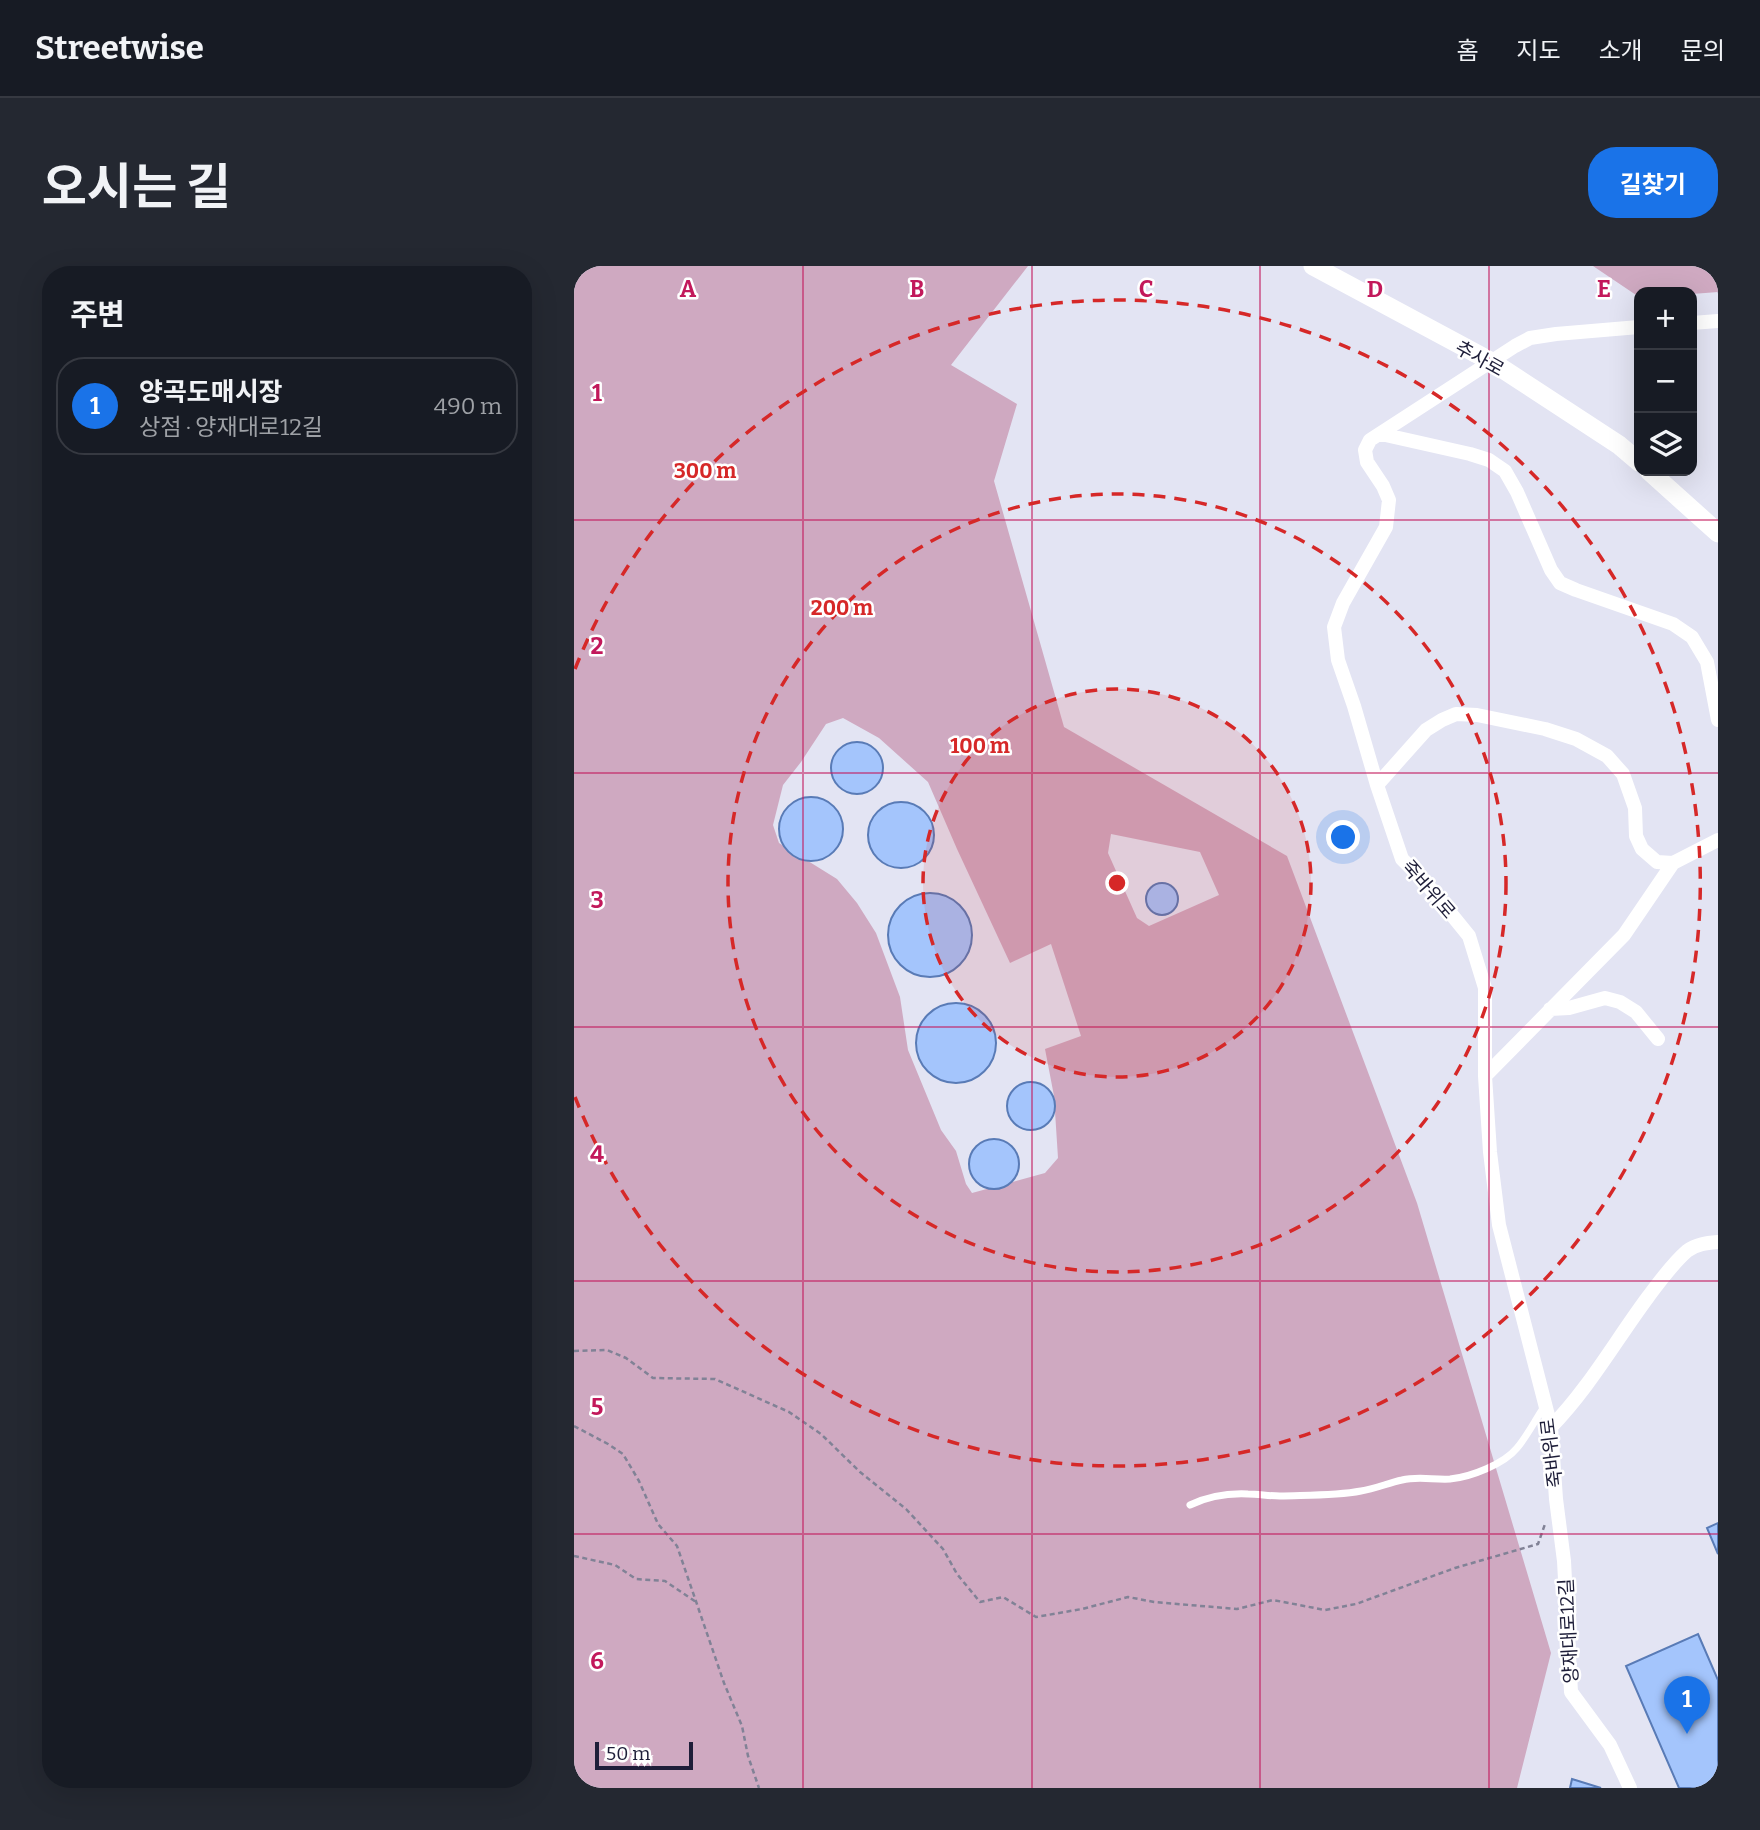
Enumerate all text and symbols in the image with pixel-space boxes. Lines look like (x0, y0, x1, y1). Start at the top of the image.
text: Streetwise (35, 28, 204, 68)
text: 홈 (1456, 37, 1478, 65)
text: 지도 (1516, 37, 1561, 65)
text: 소개 (1599, 37, 1643, 65)
text: 문의 (1681, 37, 1725, 65)
button: 길찾기 (1588, 147, 1718, 218)
text: 오시는 길 (42, 158, 231, 217)
text: A (680, 275, 697, 303)
text: B (910, 275, 924, 303)
text: C (1139, 275, 1153, 303)
text: D (1367, 275, 1383, 303)
text: E (1597, 275, 1611, 303)
map controls (1634, 287, 1697, 476)
button: + (1634, 287, 1697, 350)
text: 주변 (70, 297, 125, 333)
street label: 추사로 (1451, 336, 1508, 381)
button: − (1634, 350, 1697, 413)
text: 양곡도매시장 (139, 377, 283, 408)
text: 1 (592, 379, 602, 407)
text: 1 (90, 392, 100, 420)
text: 490 m (434, 392, 502, 420)
text: 상점 · 양재대로12길 (139, 413, 323, 441)
button: layers (1634, 413, 1697, 476)
text: 300 m (674, 458, 736, 484)
text: 200 m (811, 595, 873, 621)
text: 2 (591, 632, 604, 660)
text: 100 m (950, 733, 1010, 759)
your location (1326, 820, 1360, 854)
street label: 죽바위로 (1397, 855, 1460, 923)
centre of rings (1105, 871, 1129, 895)
text: 3 (590, 886, 604, 914)
text: 4 (590, 1140, 604, 1168)
text: 5 (591, 1393, 603, 1421)
street label: 죽바위로 (1536, 1417, 1567, 1489)
street label: 양재대로12길 (1554, 1578, 1583, 1684)
text: 6 (590, 1647, 604, 1675)
pin: 1 (1664, 1676, 1710, 1734)
scale bar (595, 1739, 693, 1771)
text: 50 m (606, 1742, 650, 1765)

